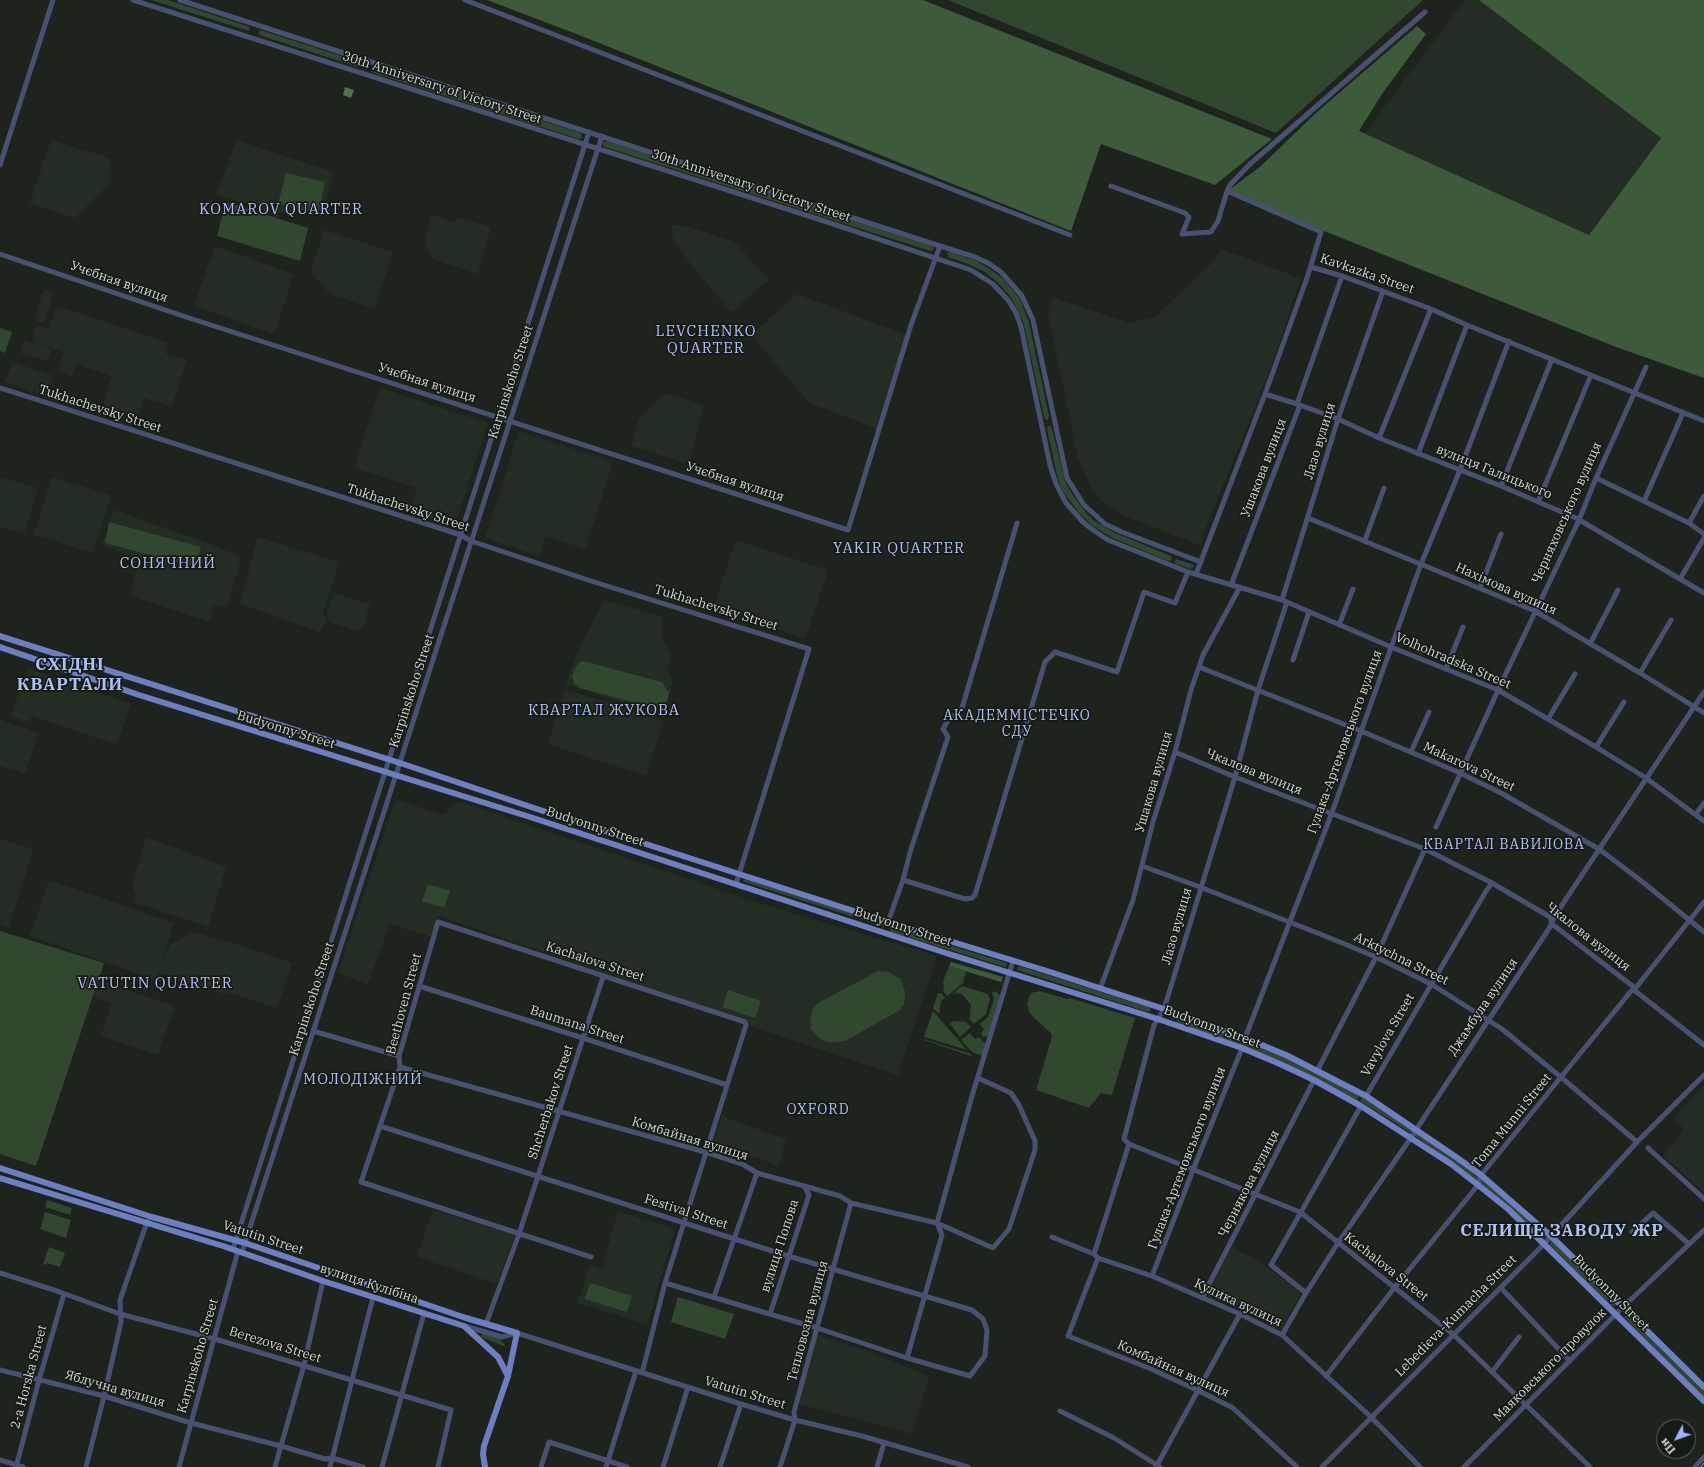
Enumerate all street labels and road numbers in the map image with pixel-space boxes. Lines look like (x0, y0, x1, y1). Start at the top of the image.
street label: 30th Anniversary of Victory Street (340, 48, 544, 128)
street label: 30th Anniversary of Victory Street (649, 146, 853, 226)
street label: Kavkazka Street (1318, 251, 1416, 297)
street label: Учєбная вулиця (68, 258, 170, 306)
street label: Karpinskoho Street (485, 323, 537, 441)
street label: Учєбная вулиця (376, 360, 478, 406)
street label: Tukhachevsky Street (37, 382, 163, 436)
street label: Лазо вулиця (1301, 401, 1339, 481)
street label: Ушакова вулиця (1238, 416, 1290, 520)
street label: Черняховського вулиця (1529, 440, 1605, 586)
street label: вулиця Галицького (1434, 442, 1554, 502)
street label: Учєбная вулиця (684, 459, 786, 505)
street label: Tukhachevsky Street (345, 481, 471, 535)
street label: Нахімова вулиця (1453, 560, 1559, 618)
street label: Tukhachevsky Street (652, 582, 780, 634)
street label: Volhohradska Street (1393, 630, 1513, 692)
street label: Karpinskoho Street (386, 632, 438, 750)
street label: Гулака-Артемовського вулиця (1304, 648, 1386, 836)
street label: Budyonny Street (235, 708, 337, 752)
street label: Ушакова вулиця (1132, 730, 1176, 834)
street label: Makarova Street (1421, 739, 1517, 795)
street label: Чкалова вулиця (1203, 746, 1305, 798)
street label: Budyonny Street (544, 804, 646, 850)
street label: Лазо вулиця (1159, 886, 1195, 966)
street label: Чкалова вулиця (1543, 899, 1633, 975)
street label: Budyonny Street (852, 904, 954, 950)
street label: Arktychna Street (1351, 929, 1451, 989)
street label: Kachalova Street (544, 939, 646, 985)
street label: Karpinskoho Street (286, 940, 338, 1058)
street label: Beethoven Street (383, 952, 425, 1056)
street label: Джамбула вулиця (1445, 955, 1521, 1059)
street label: Vavylova Street (1358, 991, 1418, 1079)
street label: Baumana Street (528, 1002, 626, 1048)
street label: Budyonny Street (1162, 1002, 1262, 1052)
street label: Shcherbakov Street (525, 1043, 577, 1161)
street label: Гулака-Артемовського вулиця (1145, 1064, 1229, 1252)
street label: Toma Munni Street (1469, 1070, 1555, 1172)
street label: Комбайная вулиця (630, 1114, 750, 1164)
street label: Чернякова вулиця (1215, 1128, 1283, 1240)
street label: Festival Street (642, 1191, 730, 1233)
street label: вулиця Попова (758, 1197, 802, 1295)
street label: Vatutin Street (221, 1218, 305, 1258)
street label: Kachalova Street (1341, 1229, 1431, 1305)
street label: Lebedieva-Kumacha Street (1392, 1252, 1520, 1380)
street label: Budyonny Street (1570, 1252, 1652, 1334)
street label: Тепловозна вулиця (784, 1259, 832, 1383)
street label: вулиця Кулібіна (318, 1261, 420, 1307)
street label: Кулика вулиця (1192, 1276, 1284, 1330)
street label: Karpinskoho Street (174, 1297, 222, 1415)
street label: Маяковського провулок (1490, 1305, 1610, 1425)
street label: 2-a Horska Street (8, 1323, 50, 1431)
street label: Berezova Street (227, 1324, 323, 1366)
street label: Комбайная вулиця (1115, 1337, 1231, 1401)
street label: Яблучна вулиця (63, 1367, 167, 1411)
street label: Vatutin Street (703, 1373, 787, 1413)

